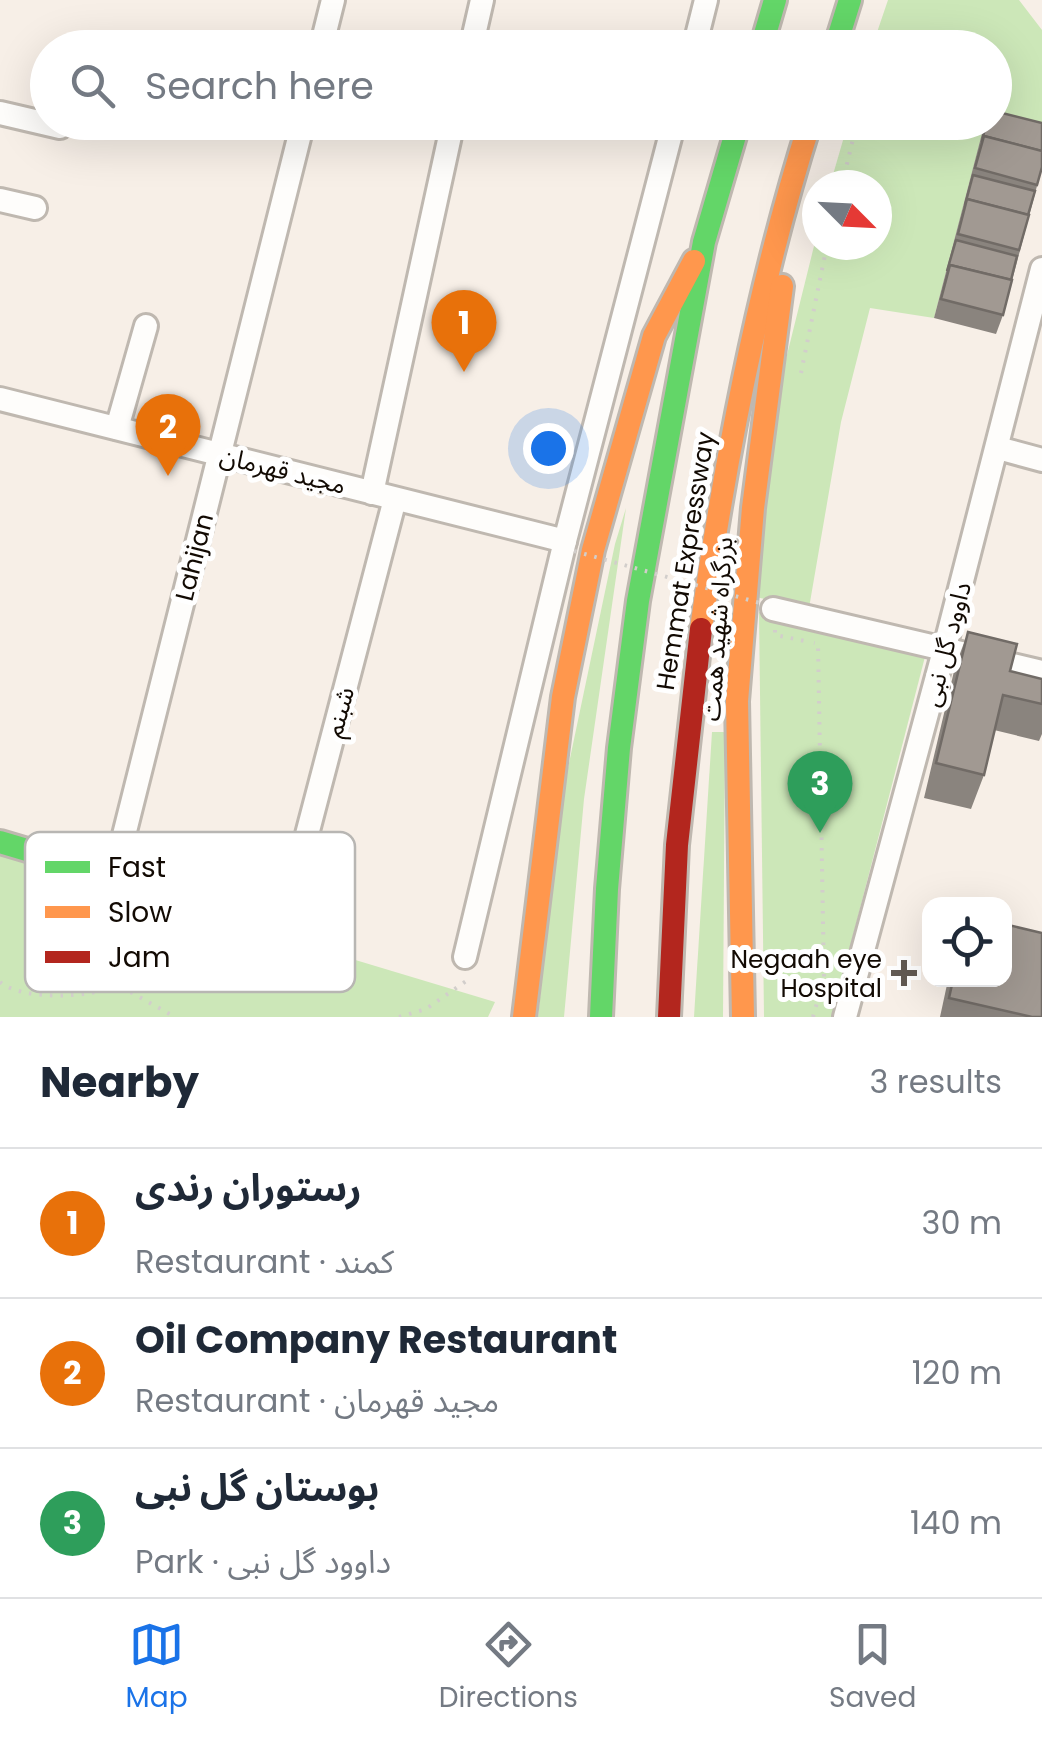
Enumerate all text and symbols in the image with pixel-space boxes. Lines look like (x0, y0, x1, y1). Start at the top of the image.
search box (30, 30, 1012, 140)
icon: search (65, 58, 120, 113)
text: Search here (145, 59, 374, 112)
north arrow (802, 170, 892, 260)
pin: 1 (432, 290, 496, 372)
pin: 2 (136, 394, 200, 476)
your location (523, 423, 574, 474)
street label: Hemmat Expressway (648, 429, 723, 693)
street label: مجید قهرمان (216, 438, 350, 503)
street label: Lahijan (167, 510, 222, 605)
street label: بزرگراه شهید همت (694, 536, 741, 722)
street label: داوود گل نبی (913, 578, 980, 710)
street label: شبنم (316, 683, 365, 742)
pin: 3 (788, 750, 852, 833)
legend (25, 832, 355, 992)
text: Fast (108, 848, 166, 887)
text: Slow (108, 893, 172, 932)
map controls (922, 897, 1012, 987)
button: locate (922, 897, 1012, 987)
text: Jam (108, 938, 171, 977)
place label: Negaah eye Hospital (730, 942, 882, 1006)
marker: Negaah eye Hospital (891, 960, 917, 986)
text: Nearby (40, 1053, 199, 1112)
text: 3 results (869, 1059, 1002, 1104)
text: رستوران رندی (135, 1161, 361, 1214)
text: 1 (66, 1200, 79, 1245)
text: 30 m (922, 1200, 1002, 1245)
text: Restaurant · کمند (135, 1239, 394, 1284)
text: Oil Company Restaurant (135, 1313, 617, 1366)
text: 2 (63, 1350, 82, 1395)
text: 120 m (912, 1350, 1002, 1395)
text: Restaurant · مجید قهرمان (135, 1378, 499, 1423)
text: بوستان گل نبی (135, 1461, 379, 1514)
text: 3 (63, 1500, 82, 1545)
text: 140 m (910, 1500, 1002, 1545)
text: Park · داوود گل نبی (135, 1539, 391, 1584)
tab: Map (126, 1617, 188, 1719)
tab: Directions (439, 1617, 578, 1719)
tab: Saved (829, 1617, 916, 1719)

